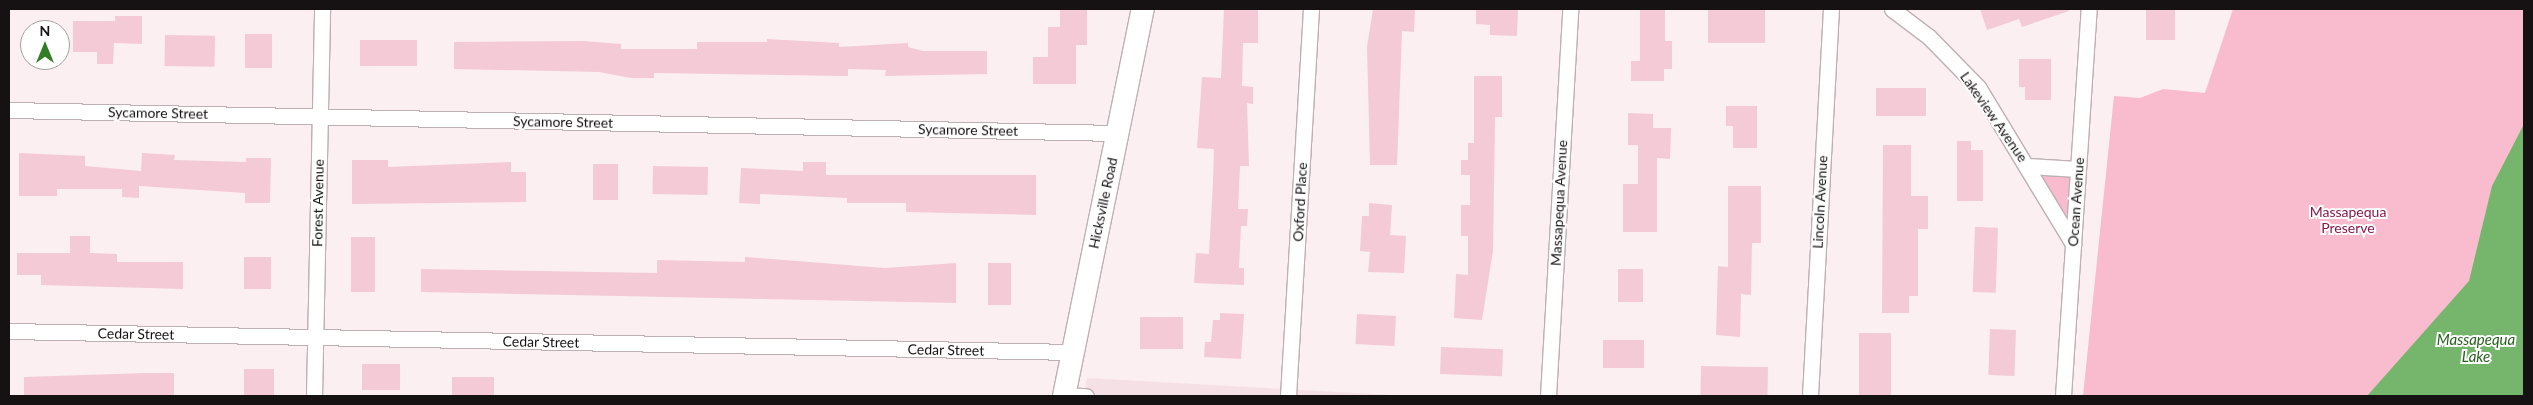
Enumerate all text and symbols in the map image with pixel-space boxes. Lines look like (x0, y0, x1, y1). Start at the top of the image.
north arrow (20, 20, 70, 70)
text: N (40, 22, 50, 39)
street label: Lakeview Avenue (1956, 68, 2032, 166)
street label: Sycamore Street (108, 104, 208, 122)
street label: Sycamore Street (513, 113, 613, 131)
street label: Sycamore Street (918, 121, 1018, 139)
street label: Massapequa Avenue (1547, 139, 1571, 267)
street label: Lincoln Avenue (1809, 155, 1831, 249)
street label: Hicksville Road (1085, 156, 1121, 250)
street label: Ocean Avenue (2064, 157, 2088, 247)
street label: Forest Avenue (309, 159, 327, 247)
street label: Oxford Place (1290, 162, 1310, 242)
park label: Massapequa Preserve (2310, 204, 2386, 236)
street label: Cedar Street (97, 325, 175, 343)
water label: Massapequa Lake (2437, 330, 2515, 365)
street label: Cedar Street (502, 333, 580, 351)
street label: Cedar Street (907, 341, 985, 359)

